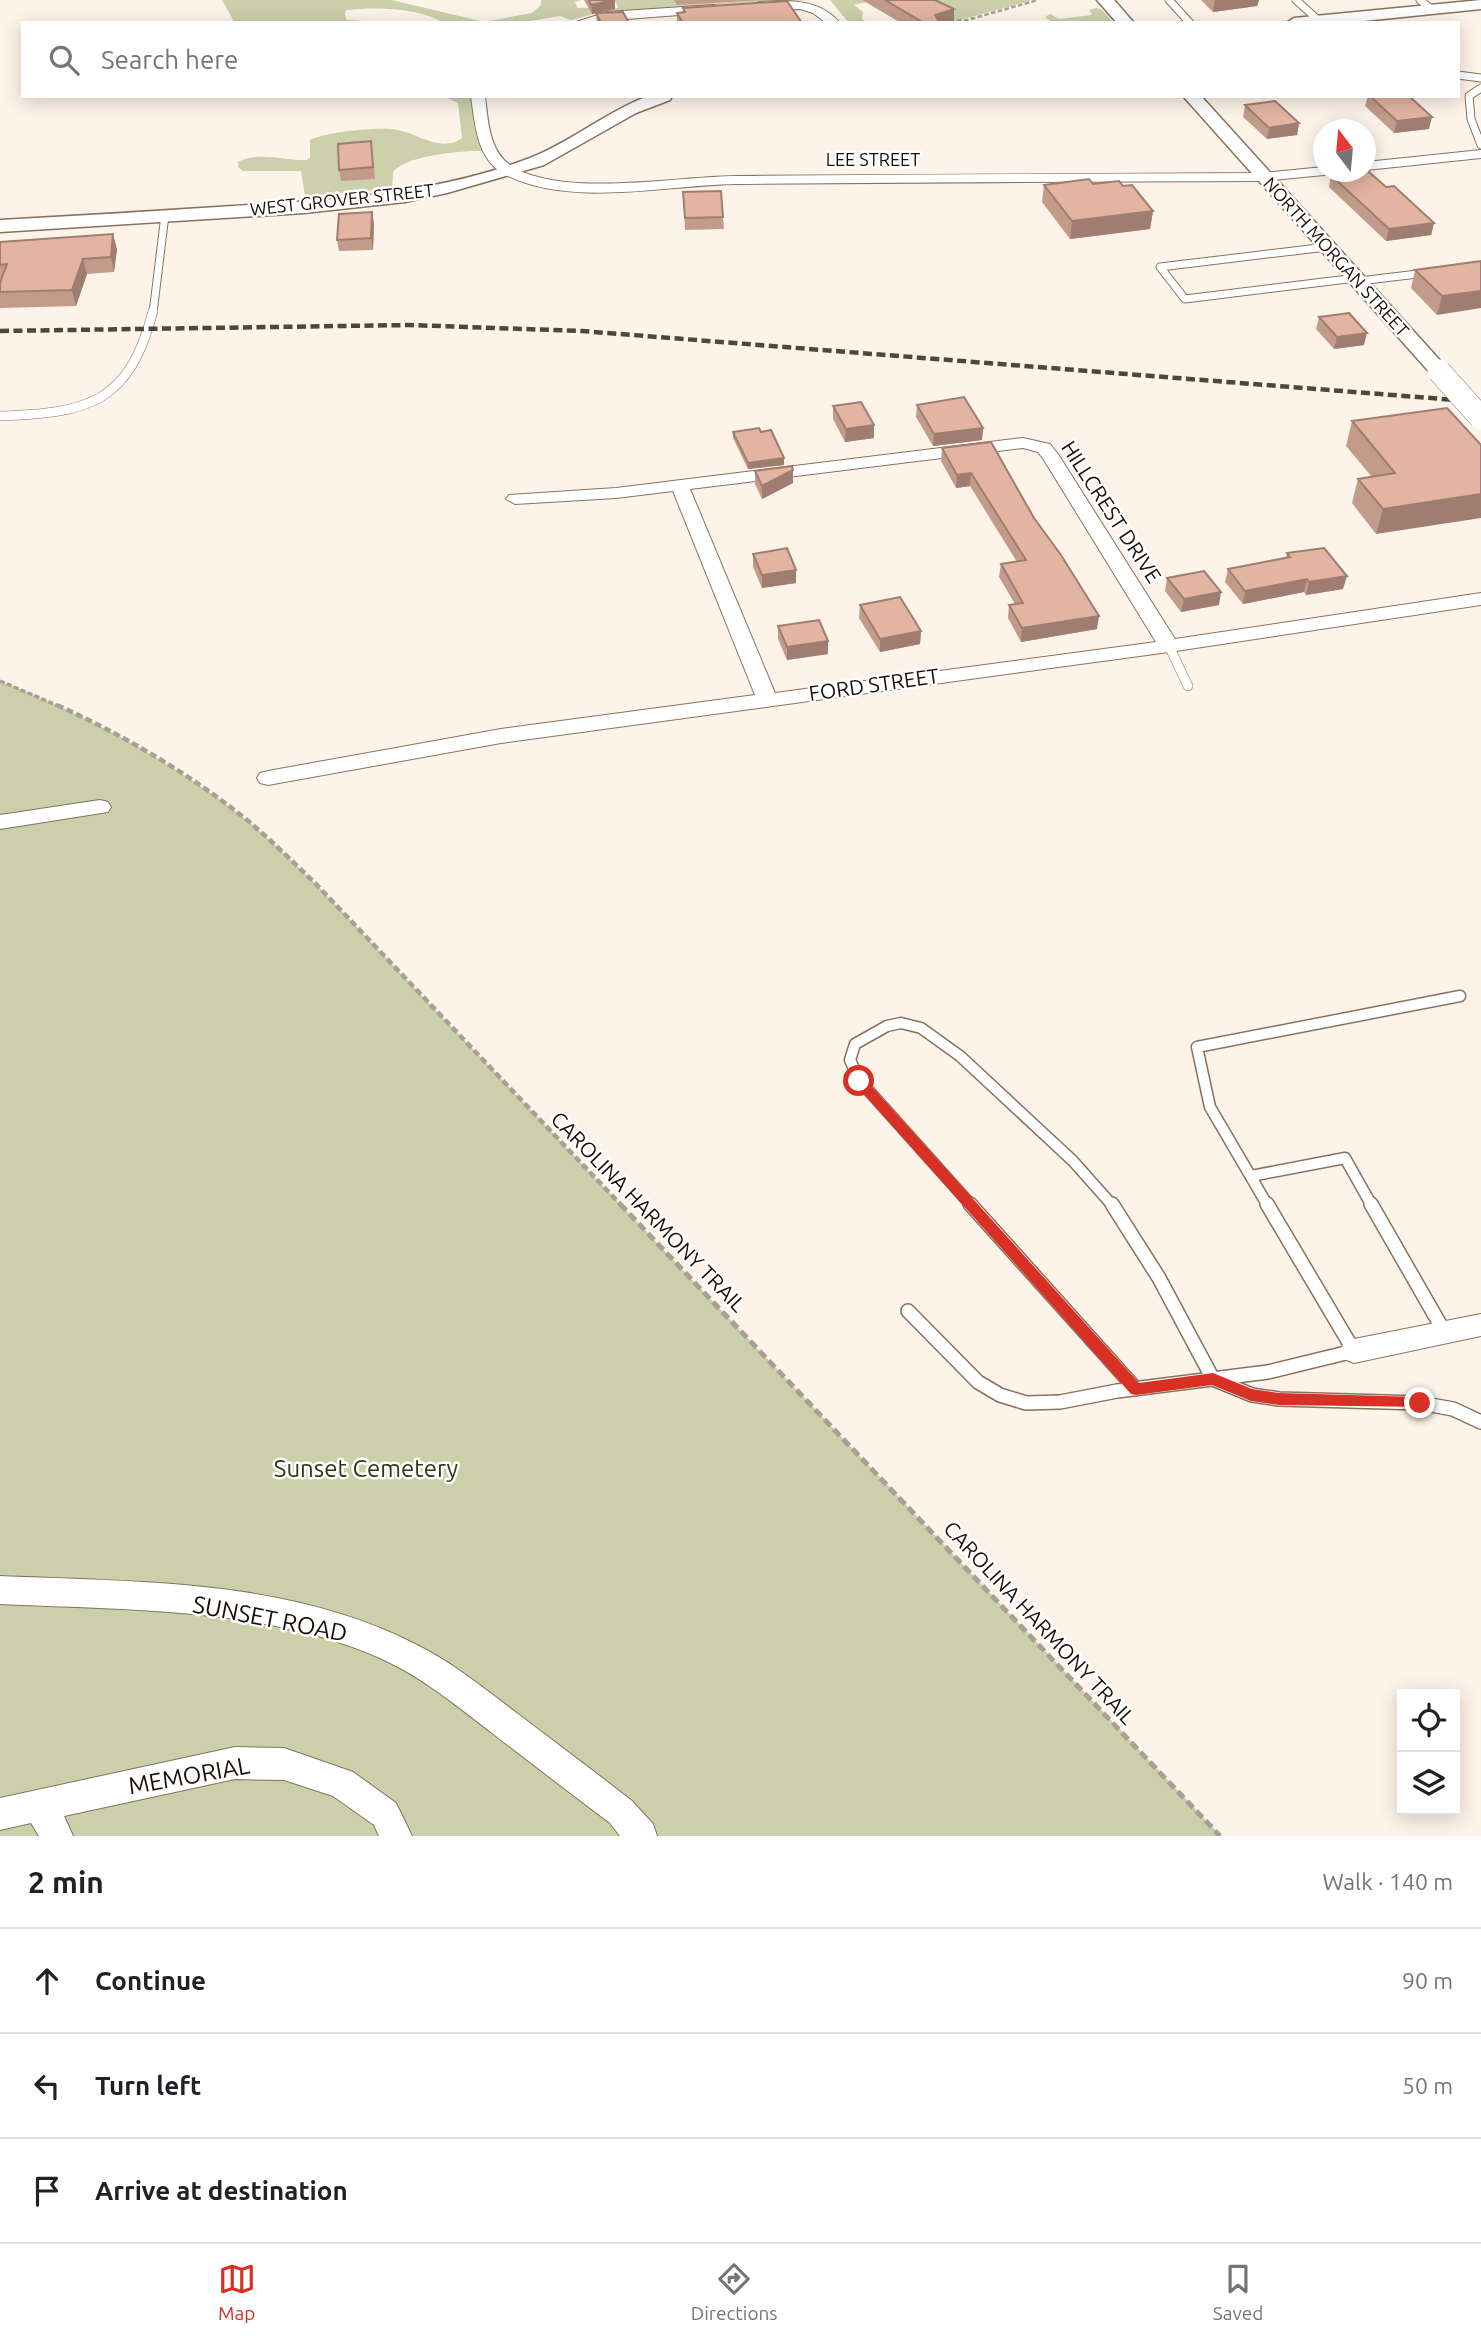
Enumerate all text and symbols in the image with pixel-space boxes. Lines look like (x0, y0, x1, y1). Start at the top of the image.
search box (21, 21, 1460, 98)
icon: search (45, 41, 83, 79)
text: Search here (101, 45, 238, 74)
north arrow (1313, 119, 1376, 182)
street label: LEE STREET (826, 149, 920, 169)
street label: NORTH MORGAN STREET (1260, 173, 1413, 340)
street label: WEST GROVER STREET (249, 179, 435, 219)
street label: HILLCREST DRIVE (1057, 436, 1167, 587)
street label: FORD STREET (807, 663, 941, 705)
route start (843, 1065, 874, 1096)
street label: CAROLINA HARMONY TRAIL (547, 1106, 751, 1317)
route end (1404, 1387, 1435, 1418)
park label: Sunset Cemetery (274, 1455, 459, 1482)
street label: CAROLINA HARMONY TRAIL (939, 1516, 1140, 1729)
street label: SUNSET ROAD (191, 1590, 350, 1647)
map controls (1397, 1689, 1460, 1815)
button: locate (1397, 1689, 1460, 1752)
street label: MEMORIAL (126, 1752, 252, 1799)
button: layers (1397, 1752, 1460, 1815)
text: 2 min (28, 1865, 104, 1899)
text: Walk · 140 m (1322, 1869, 1453, 1894)
icon: ahead (28, 1962, 66, 2000)
text: Continue (95, 1966, 206, 1995)
text: 90 m (1402, 1968, 1453, 1993)
icon: left (28, 2067, 66, 2105)
text: Turn left (95, 2071, 201, 2100)
text: 50 m (1402, 2073, 1453, 2098)
icon: arrive (28, 2172, 66, 2210)
text: Arrive at destination (95, 2176, 348, 2205)
tab: Map (218, 2260, 256, 2324)
tab: Directions (691, 2260, 778, 2324)
tab: Saved (1213, 2260, 1263, 2324)

